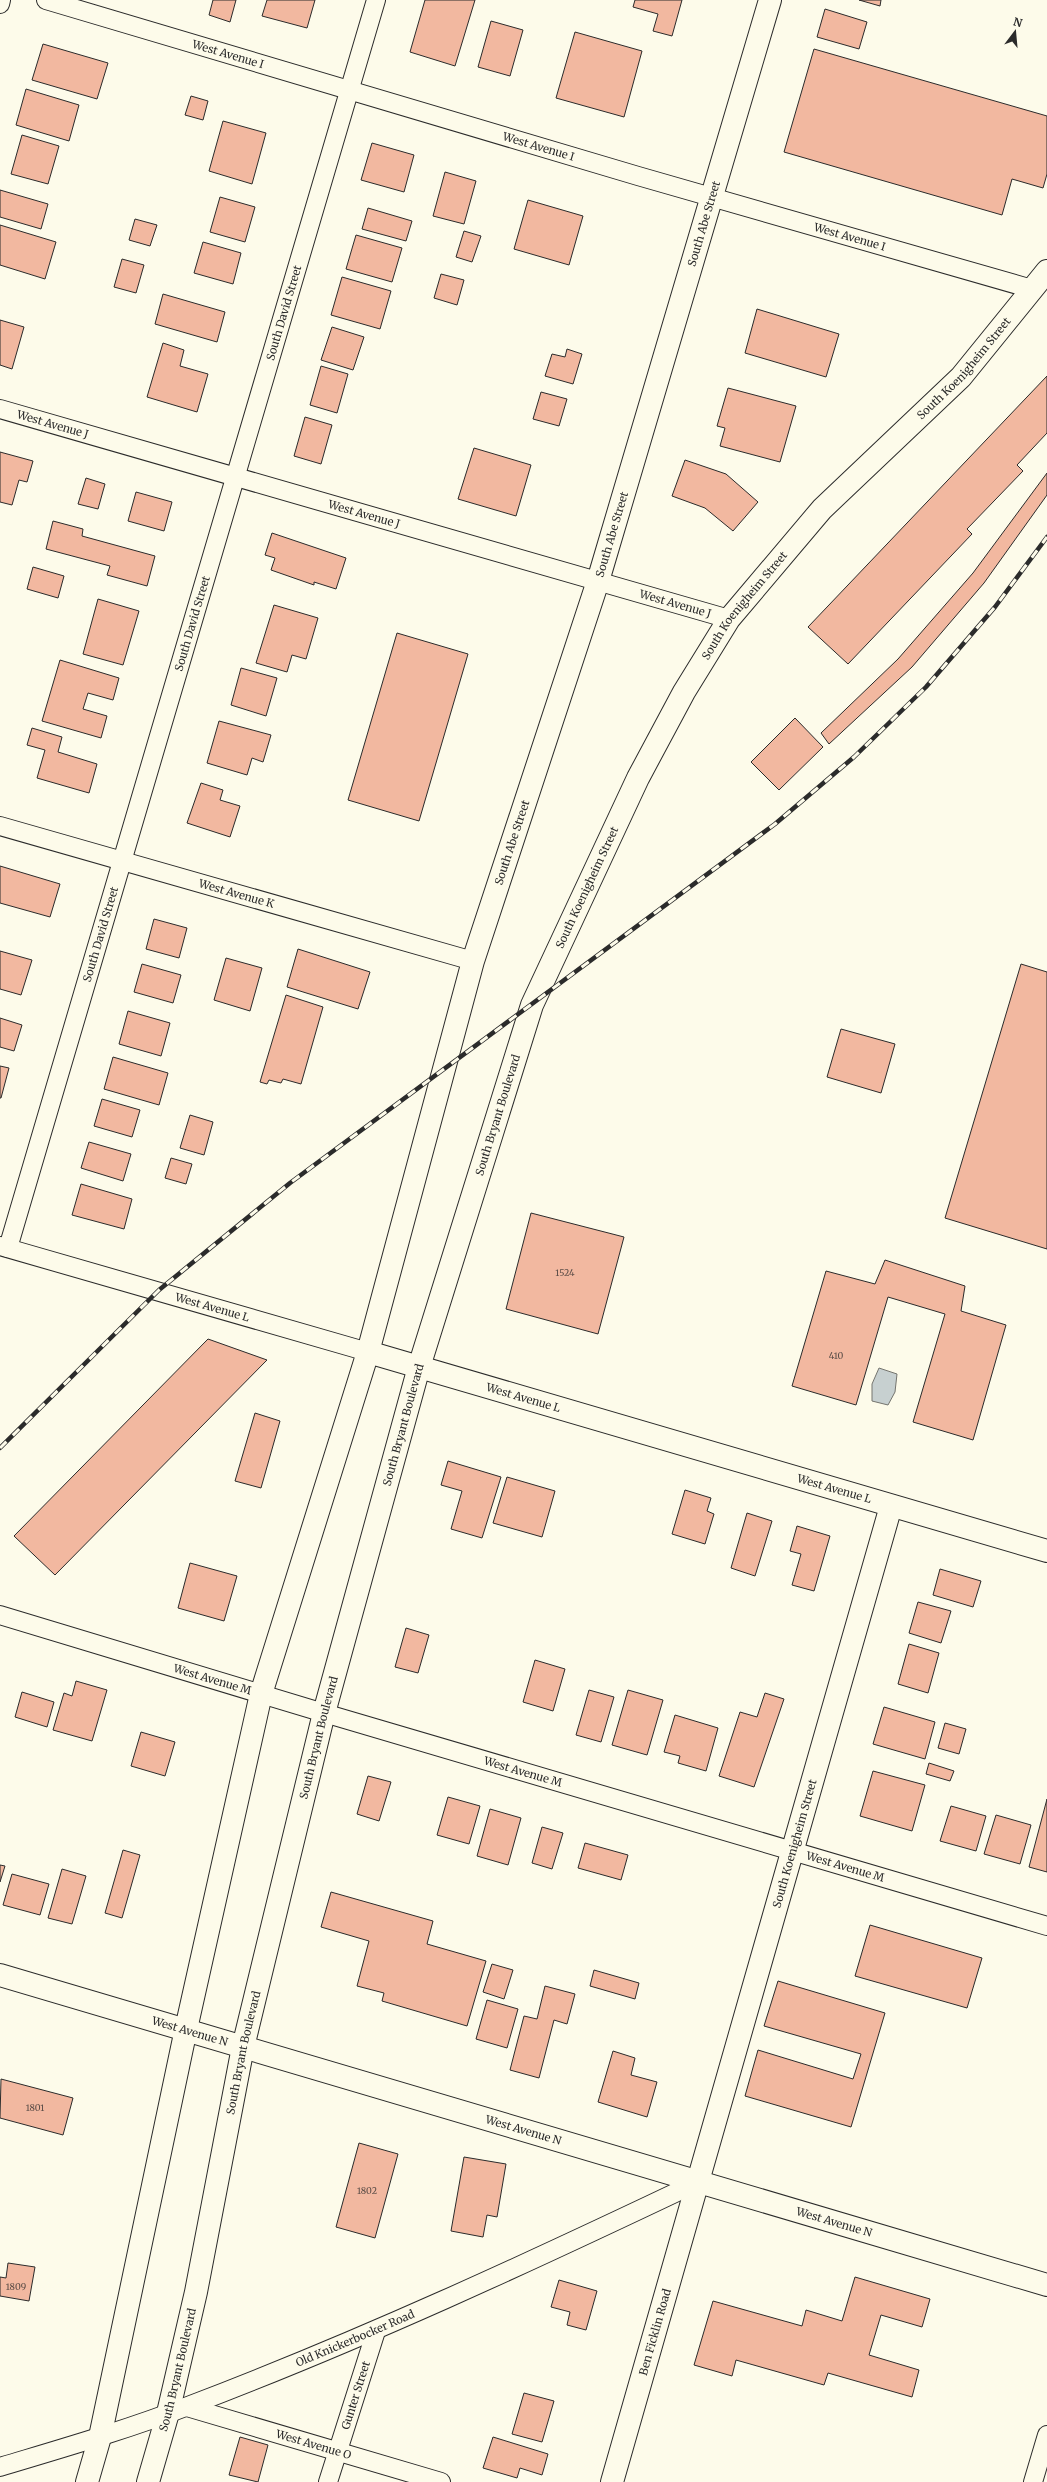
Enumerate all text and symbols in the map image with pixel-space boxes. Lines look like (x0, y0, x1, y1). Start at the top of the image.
north arrow (995, 12, 1035, 52)
text: N (1012, 14, 1024, 30)
street label: West Avenue I (190, 37, 266, 71)
street label: West Avenue I (500, 129, 576, 164)
street label: South Abe Street (685, 179, 723, 268)
street label: West Avenue I (811, 220, 887, 254)
street label: South David Street (263, 263, 305, 362)
street label: South Koenigheim Street (914, 314, 1014, 422)
street label: West Avenue J (14, 407, 90, 441)
street label: South Abe Street (593, 489, 631, 579)
street label: West Avenue J (326, 497, 402, 531)
street label: South Koenigheim Street (699, 548, 791, 662)
street label: South David Street (171, 574, 213, 673)
street label: West Avenue J (637, 586, 713, 621)
street label: South Abe Street (491, 798, 533, 887)
street label: South Koenigheim Street (552, 824, 622, 951)
street label: West Avenue K (196, 876, 276, 911)
street label: South David Street (80, 884, 121, 984)
street label: South Bryant Boulevard (472, 1052, 523, 1177)
house number: 1524 (555, 1267, 575, 1278)
street label: West Avenue L (173, 1290, 251, 1325)
house number: 410 (829, 1350, 843, 1361)
street label: South Bryant Boulevard (380, 1362, 427, 1488)
street label: West Avenue L (484, 1380, 562, 1415)
street label: West Avenue L (795, 1471, 873, 1506)
street label: West Avenue M (171, 1661, 253, 1698)
street label: South Bryant Boulevard (296, 1674, 341, 1800)
street label: West Avenue M (481, 1753, 564, 1790)
street label: South Koenigheim Street (769, 1777, 820, 1909)
street label: West Avenue M (804, 1848, 886, 1885)
street label: South Bryant Boulevard (223, 1989, 263, 2116)
street label: West Avenue N (149, 2013, 230, 2049)
house number: 1801 (26, 2102, 44, 2113)
street label: West Avenue N (483, 2112, 564, 2148)
house number: 1802 (357, 2185, 377, 2196)
street label: West Avenue N (794, 2204, 874, 2240)
house number: 1809 (6, 2281, 26, 2292)
street label: Ben Ficklin Road (636, 2287, 674, 2377)
street label: South Bryant Boulevard (156, 2307, 199, 2433)
street label: Old Knickerbocker Road (294, 2307, 417, 2370)
street label: Gunter Street (338, 2359, 373, 2431)
street label: West Avenue O (273, 2426, 353, 2462)

